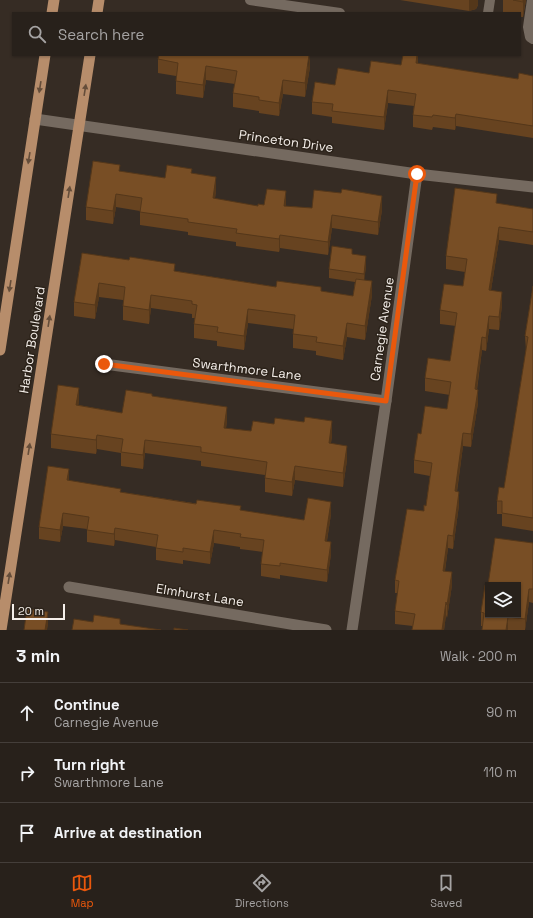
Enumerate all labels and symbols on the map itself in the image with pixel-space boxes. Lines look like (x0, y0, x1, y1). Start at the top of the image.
one-way arrow (37, 81, 43, 93)
one-way arrow (82, 84, 88, 96)
street label: Princeton Drive (238, 126, 334, 156)
one-way arrow (26, 152, 32, 164)
route start (408, 165, 426, 183)
one-way arrow (66, 186, 72, 198)
street label: Carnegie Avenue (366, 276, 398, 382)
one-way arrow (7, 280, 13, 292)
street label: Harbor Boulevard (15, 285, 49, 395)
one-way arrow (46, 315, 52, 327)
street label: Swarthmore Lane (191, 354, 303, 384)
route end (95, 355, 113, 373)
one-way arrow (26, 443, 32, 455)
one-way arrow (6, 572, 12, 584)
street label: Elmhurst Lane (155, 580, 245, 610)
scale bar (12, 602, 65, 621)

